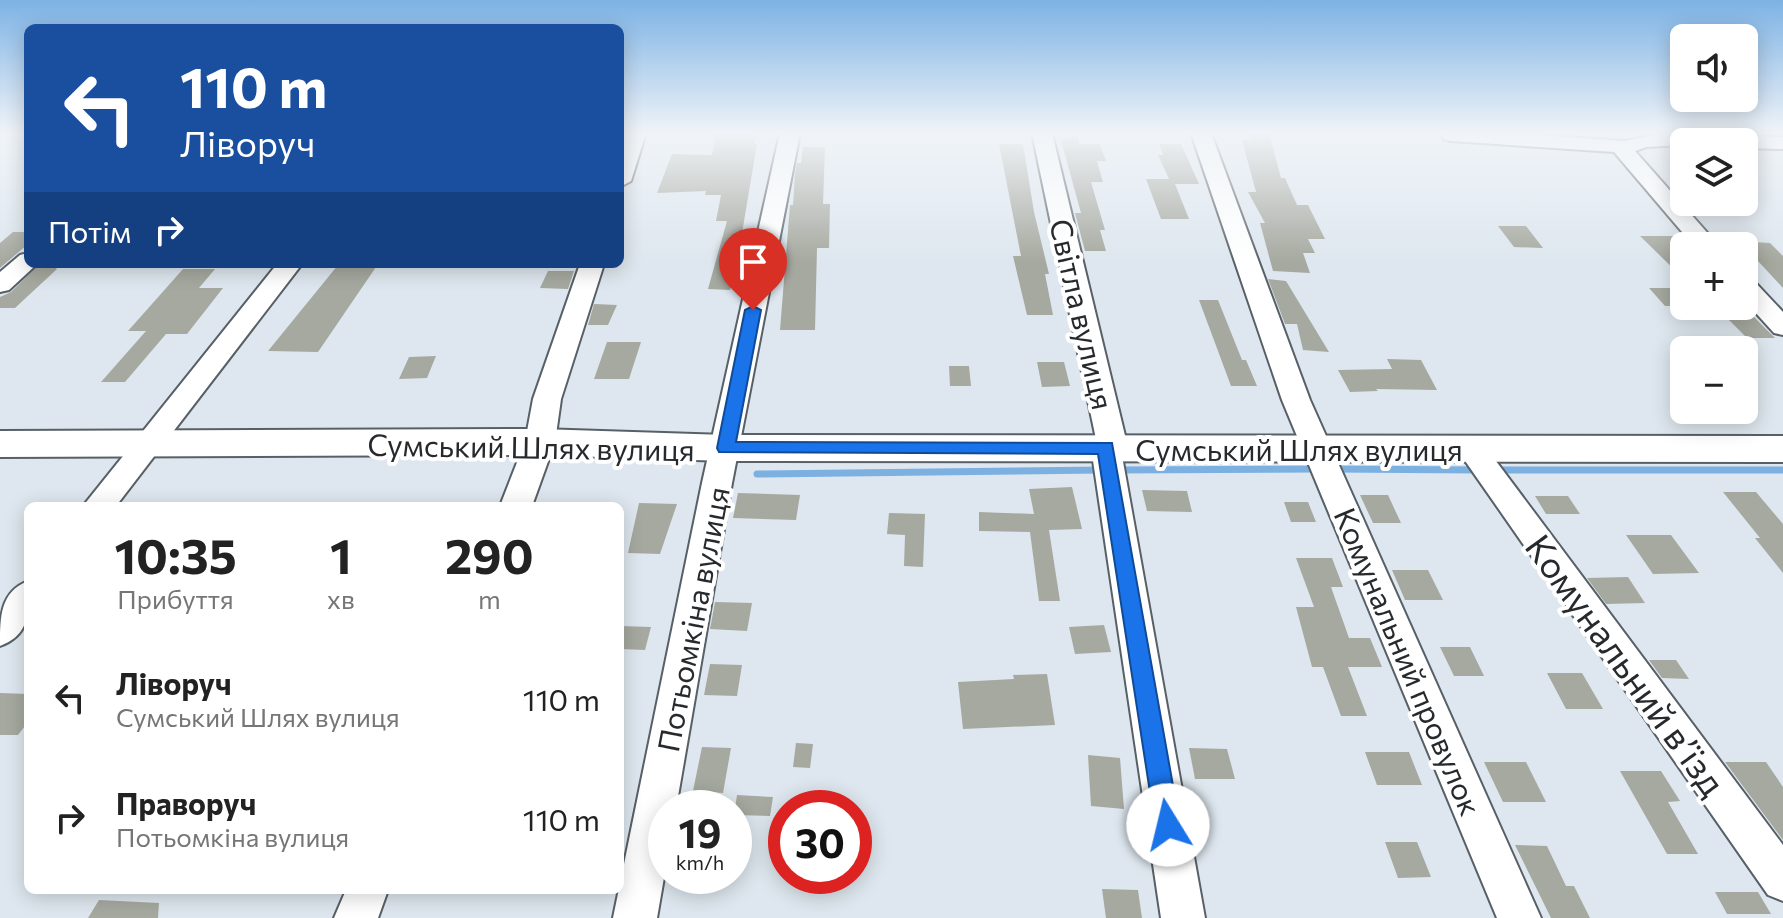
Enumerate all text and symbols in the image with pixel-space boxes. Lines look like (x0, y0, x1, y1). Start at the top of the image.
map controls (1670, 24, 1758, 424)
button: sound (1670, 24, 1758, 112)
text: 110 m (180, 51, 327, 120)
icon: left (48, 56, 152, 160)
text: Ліворуч (180, 120, 315, 164)
button: layers (1670, 128, 1758, 216)
icon: right (147, 208, 191, 252)
text: Потім (48, 212, 131, 249)
street label: Світла вулиця (1043, 215, 1123, 413)
pin (719, 228, 787, 310)
button: + (1670, 232, 1758, 320)
icon: arrive (731, 240, 775, 284)
button: − (1670, 336, 1758, 424)
street label: Сумський Шлях вулиця (367, 425, 695, 467)
street label: Сумський Шлях вулиця (1135, 430, 1463, 467)
street label: Потьомкіна вулиця (648, 483, 736, 755)
street label: Комунальний провулок (1327, 502, 1491, 820)
text: 10:35 (114, 525, 237, 584)
text: 1 (330, 525, 352, 584)
text: 290 (445, 525, 534, 584)
street label: Комунальний в’їзд (1518, 525, 1736, 803)
text: Прибуття (117, 583, 234, 614)
text: хв (327, 583, 355, 614)
text: m (478, 583, 501, 614)
text: Ліворуч (116, 664, 232, 701)
icon: left (48, 676, 92, 720)
text: 110 m (523, 680, 600, 717)
text: Сумський Шлях вулиця (116, 701, 400, 732)
position arrow (1126, 783, 1210, 867)
text: Праворуч (116, 784, 256, 821)
speed limit sign: 30 (768, 790, 872, 894)
icon: right (48, 796, 92, 840)
text: 110 m (523, 800, 600, 837)
text: 19 (679, 807, 721, 856)
text: Потьомкіна вулиця (116, 821, 349, 852)
text: km/h (676, 850, 724, 874)

